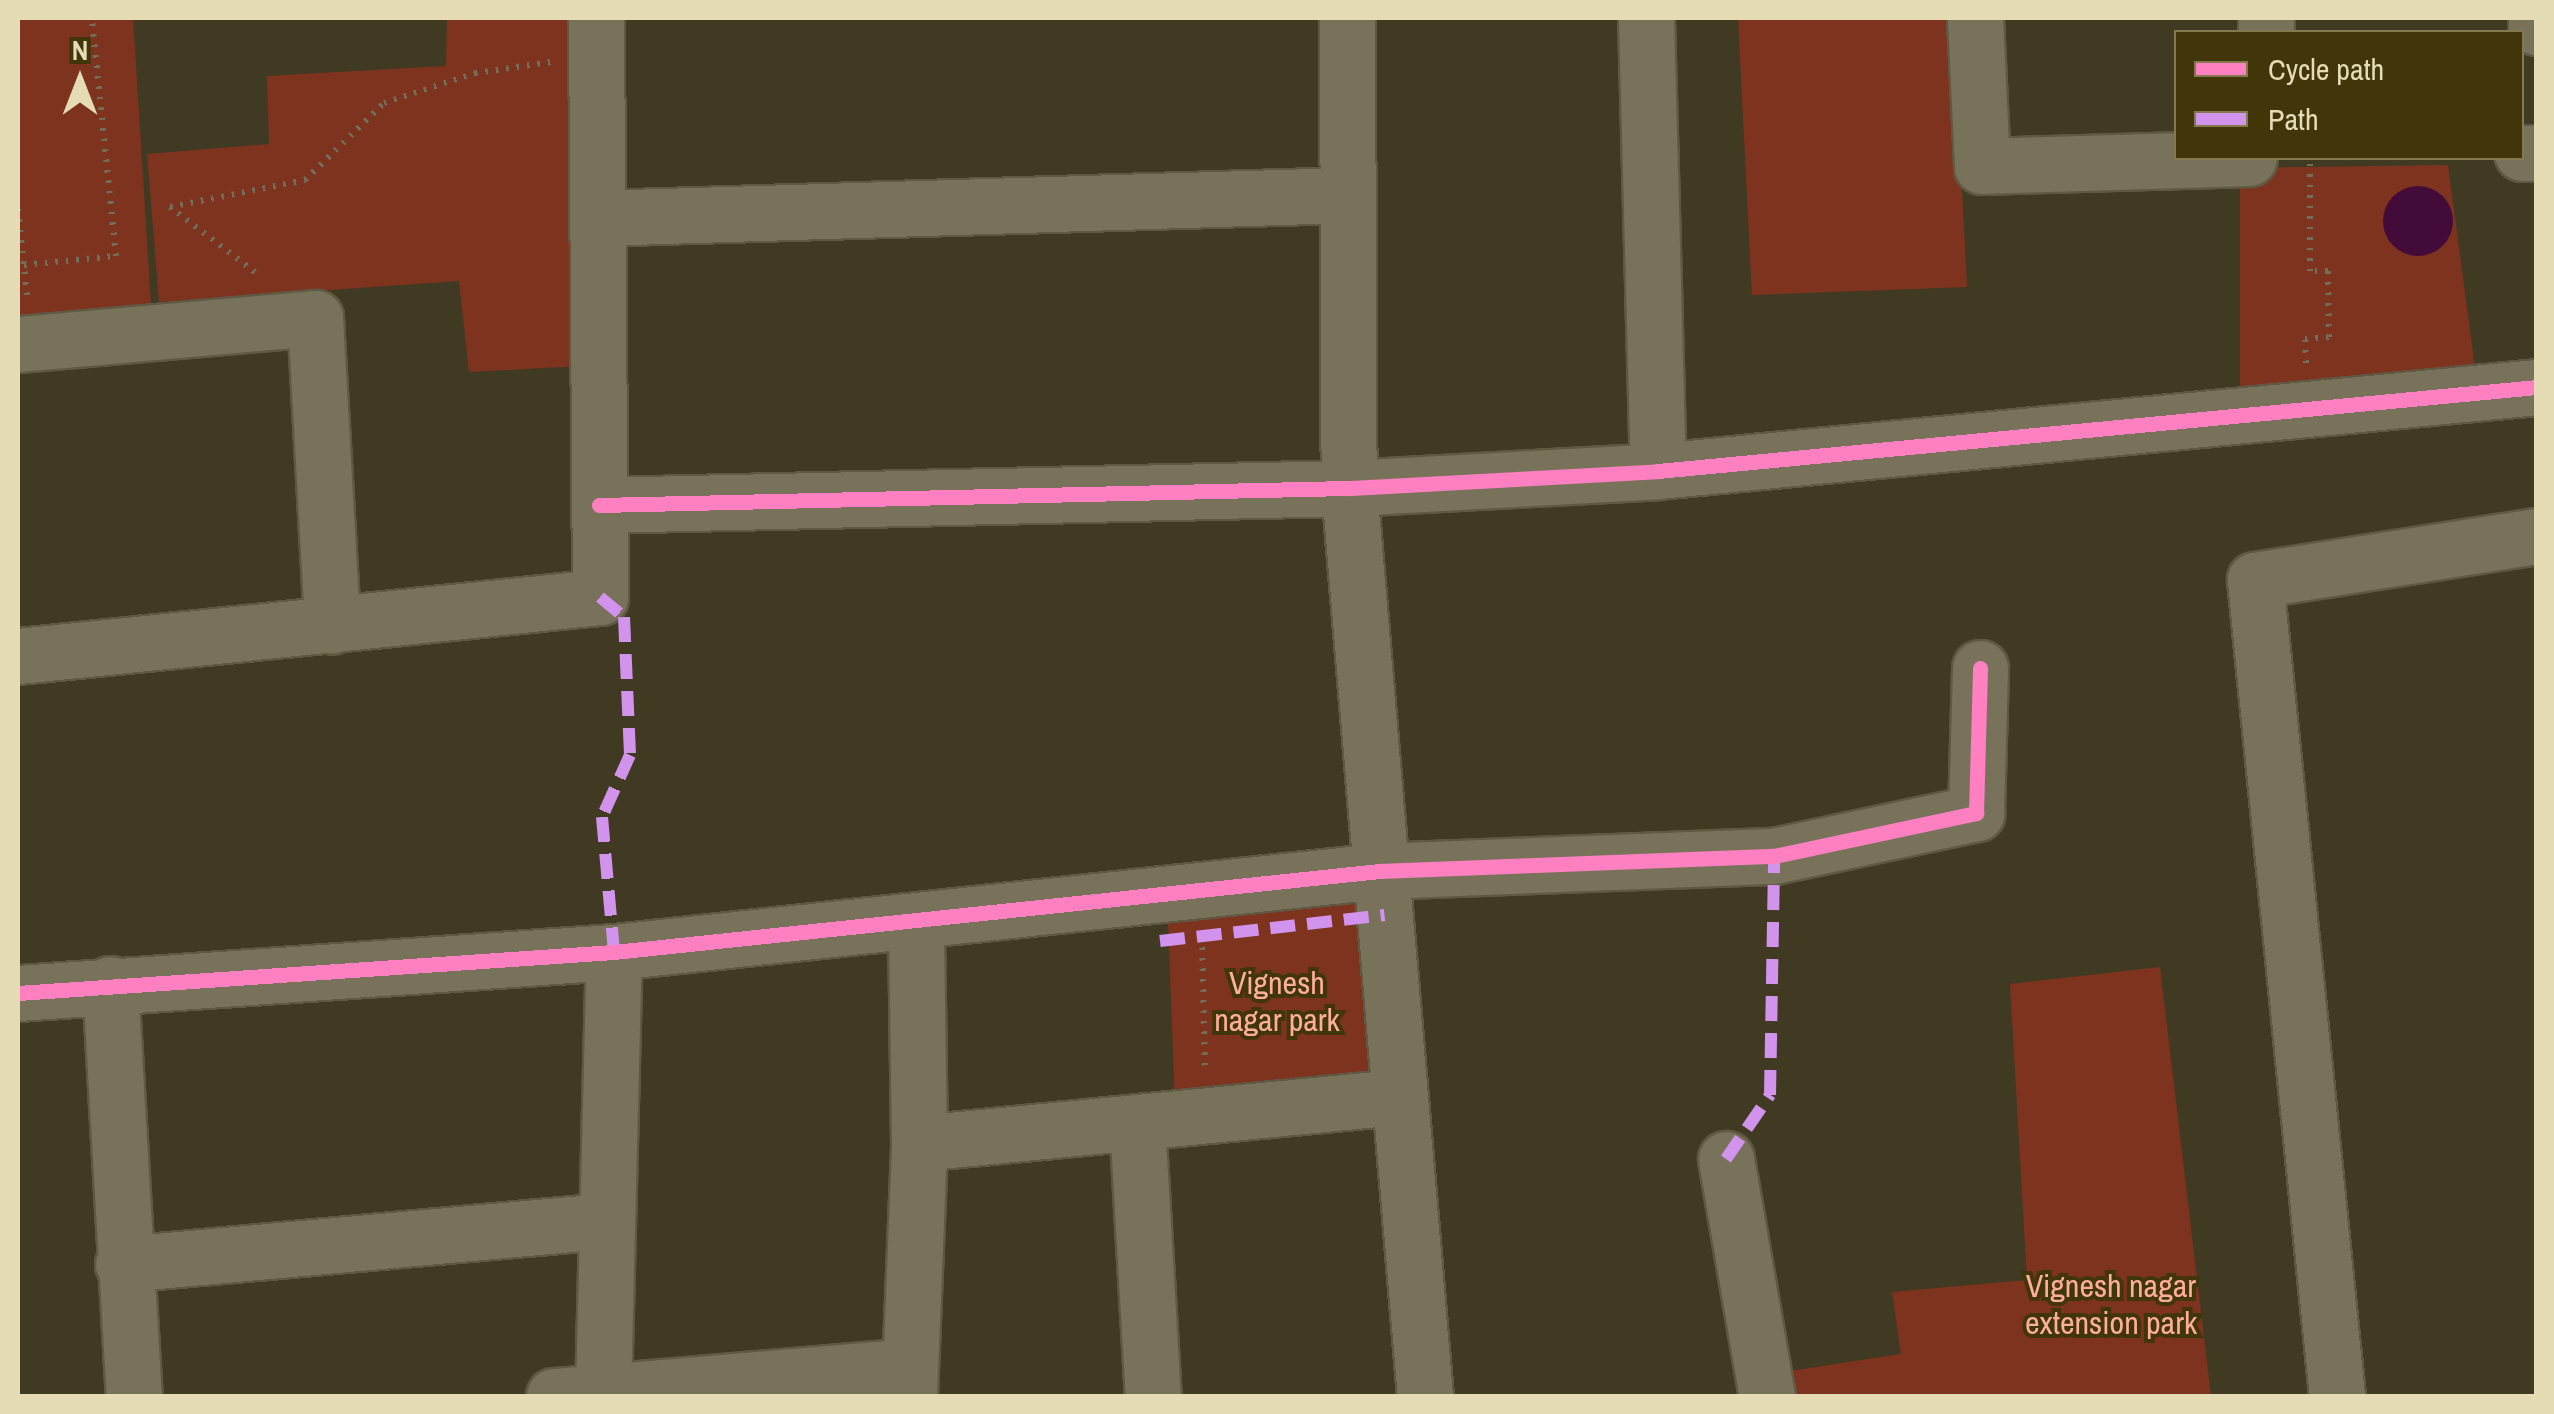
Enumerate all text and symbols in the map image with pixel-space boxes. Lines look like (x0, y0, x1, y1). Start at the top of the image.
north arrow (30, 30, 130, 130)
legend (2174, 30, 2524, 160)
text: N (72, 31, 88, 69)
text: Cycle path (2268, 49, 2384, 89)
text: Path (2268, 99, 2319, 139)
park label: Vignesh nagar park (1214, 965, 1340, 1040)
park label: Vignesh nagar extension park (2025, 1268, 2197, 1343)

